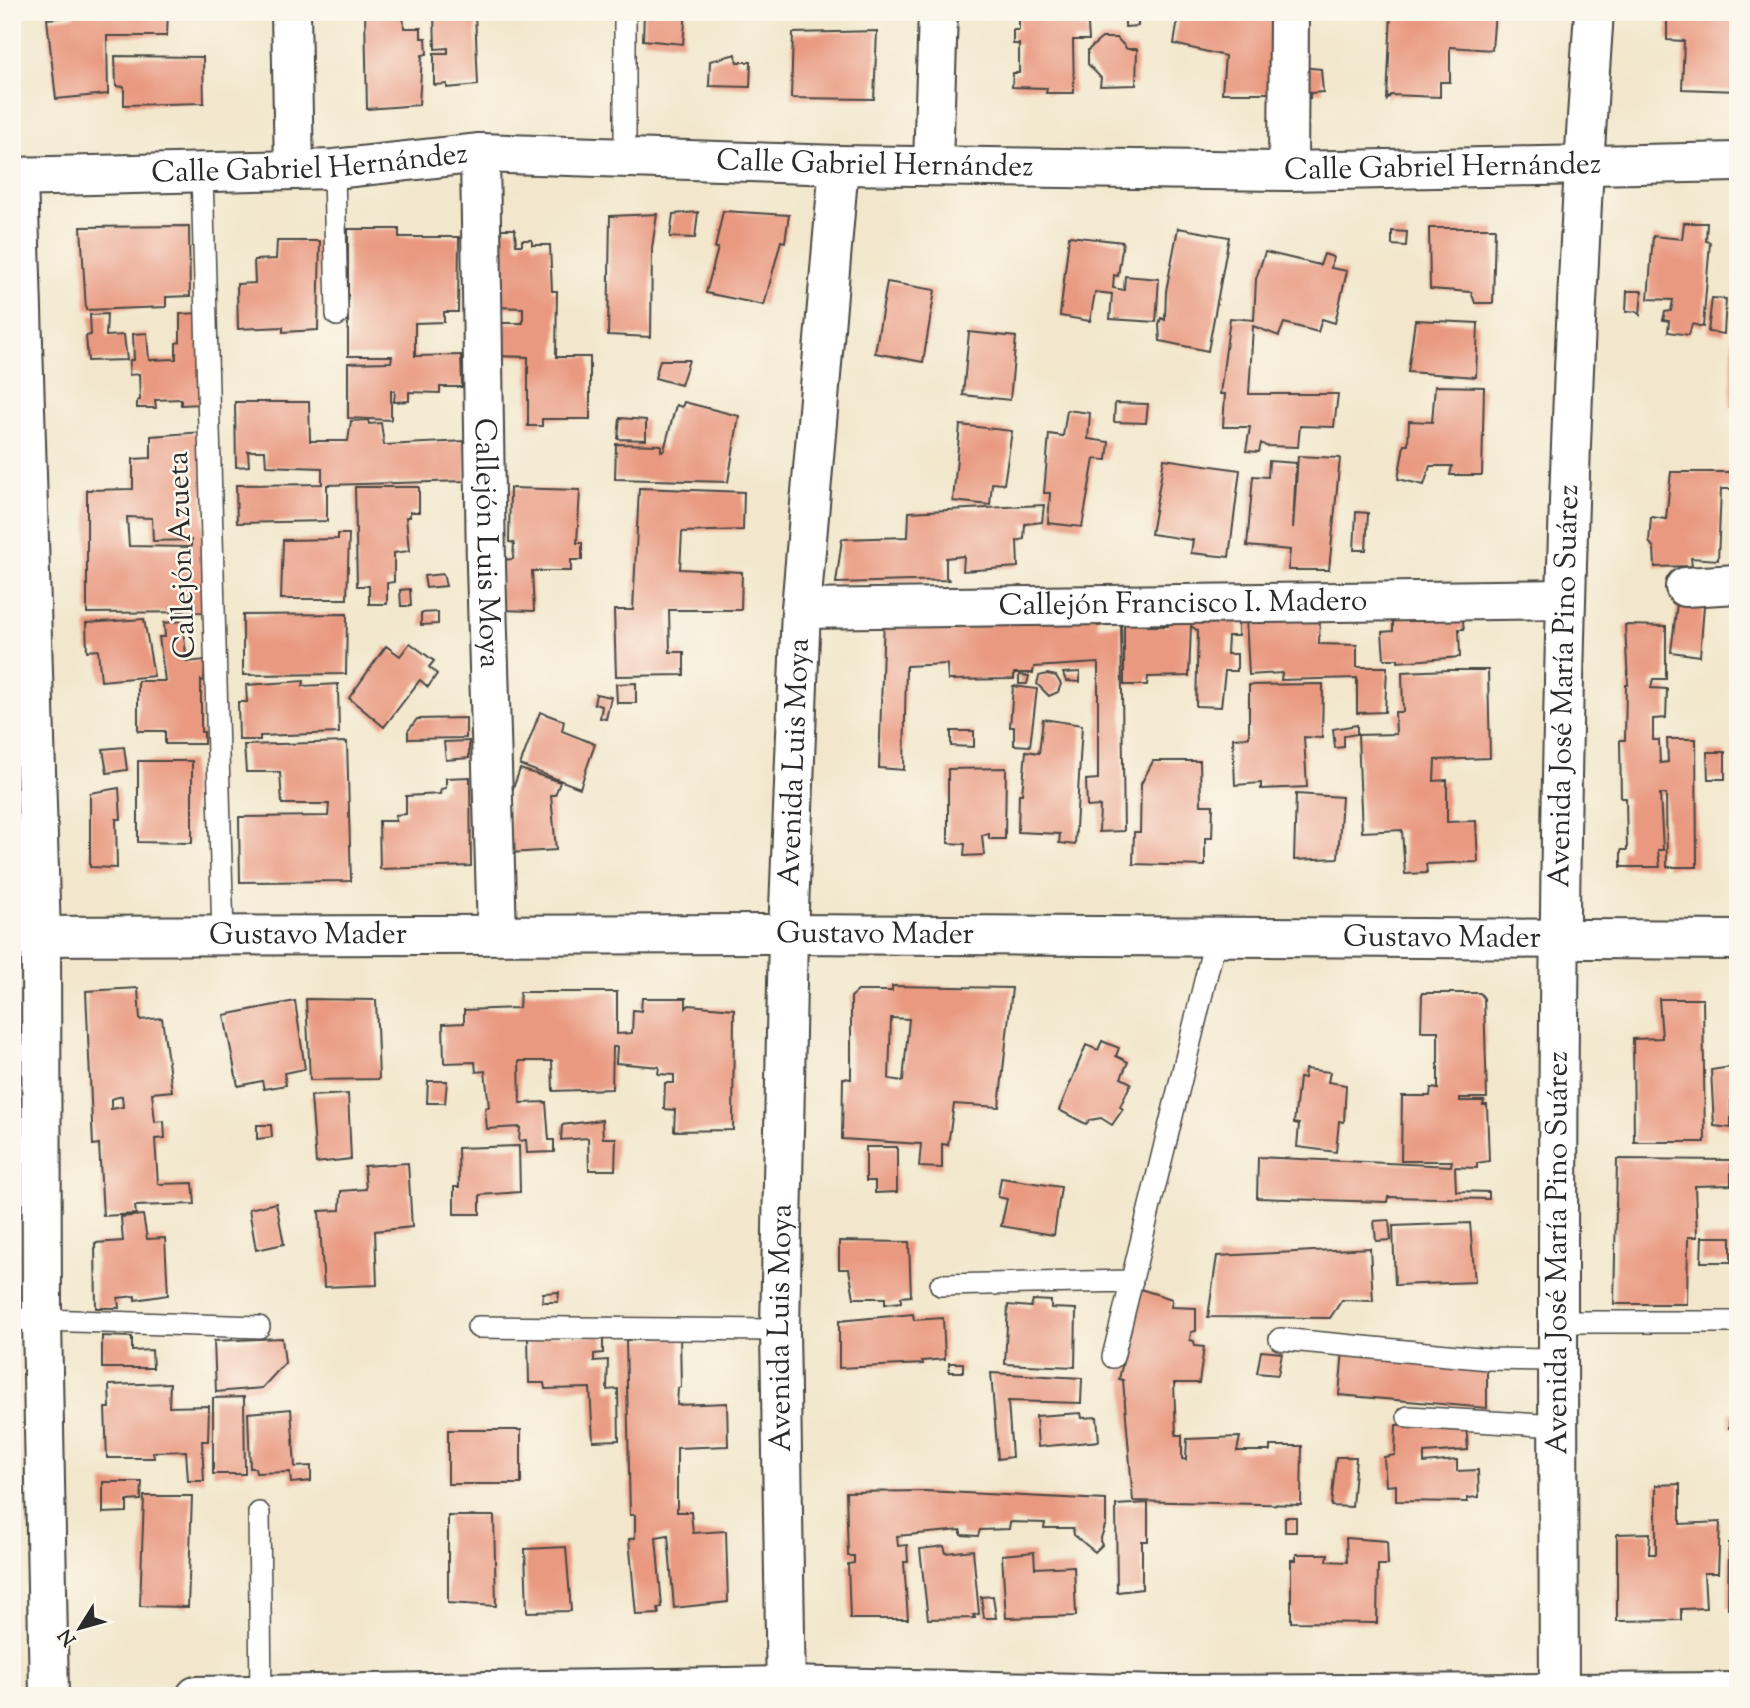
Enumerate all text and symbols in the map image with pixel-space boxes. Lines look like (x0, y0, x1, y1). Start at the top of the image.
street label: Calle Gabriel Hernández (151, 133, 470, 195)
street label: Calle Gabriel Hernández (716, 139, 1034, 189)
street label: Calle Gabriel Hernández (1284, 143, 1602, 193)
street label: Callejón Luis Moya (462, 418, 511, 669)
street label: Callejón Azueta (158, 450, 208, 659)
street label: Avenida José María Pino Suárez (1539, 484, 1591, 888)
street label: Callejón Francisco I. Madero (998, 580, 1368, 628)
street label: Avenida Luis Moya (768, 637, 821, 887)
street label: Gustavo Mader (776, 912, 974, 957)
street label: Gustavo Mader (209, 913, 407, 957)
street label: Gustavo Mader (1343, 916, 1541, 960)
street label: Avenida José María Pino Suárez (1536, 1051, 1580, 1455)
street label: Avenida Luis Moya (758, 1203, 804, 1453)
north arrow (46, 1592, 116, 1662)
text: N (53, 1623, 84, 1651)

